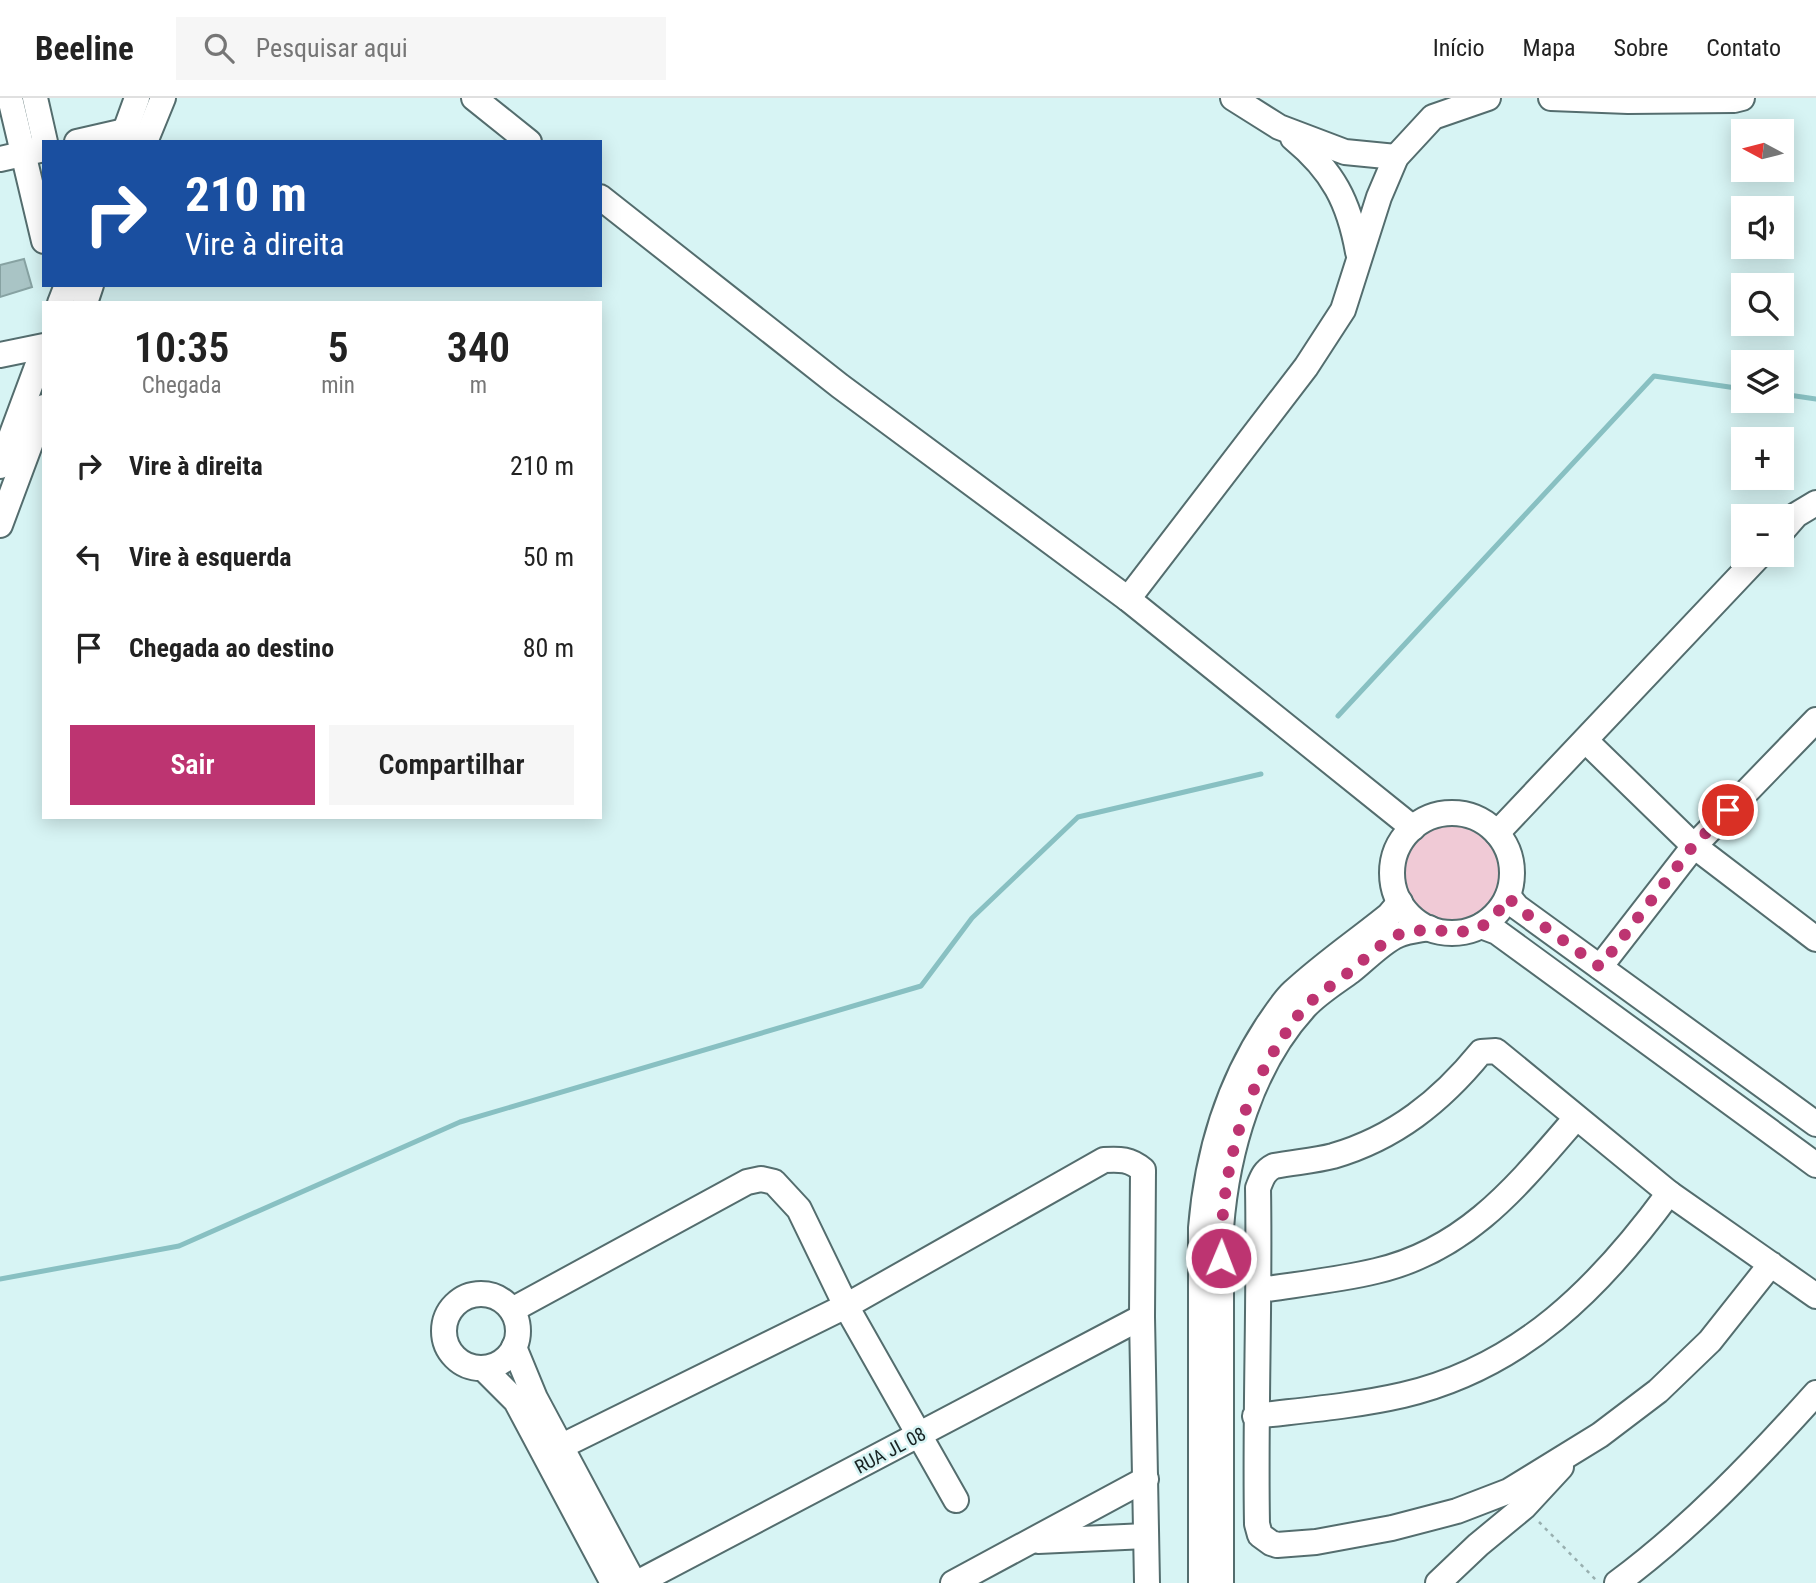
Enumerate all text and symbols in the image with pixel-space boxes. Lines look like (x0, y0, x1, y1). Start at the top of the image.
search box (176, 17, 666, 80)
text: Beeline (35, 29, 134, 68)
icon: search (200, 29, 238, 67)
text: Pesquisar aqui (256, 33, 408, 63)
text: Início (1433, 34, 1485, 62)
text: Mapa (1523, 34, 1576, 62)
text: Sobre (1614, 34, 1668, 62)
text: Contato (1706, 34, 1781, 62)
north arrow (1731, 119, 1794, 182)
map controls (1731, 119, 1794, 567)
text: 210 m (185, 166, 307, 223)
icon: right (70, 168, 161, 259)
button: sound (1731, 196, 1794, 259)
text: Vire à direita (185, 225, 345, 263)
button: search (1731, 273, 1794, 336)
text: 10:35 (134, 323, 229, 372)
text: 5 (328, 323, 349, 372)
text: 340 (447, 323, 510, 372)
button: layers (1731, 350, 1794, 413)
text: Chegada (142, 372, 221, 399)
text: min (321, 372, 355, 399)
text: m (470, 372, 487, 399)
button: + (1731, 427, 1794, 490)
icon: right (70, 447, 108, 485)
text: Vire à direita (129, 451, 263, 481)
text: 210 m (510, 451, 574, 481)
button: − (1731, 504, 1794, 567)
icon: left (70, 538, 108, 576)
text: Vire à esquerda (129, 542, 292, 572)
text: 50 m (523, 542, 574, 572)
icon: arrive (70, 629, 108, 667)
text: Chegada ao destino (129, 633, 334, 663)
text: 80 m (523, 633, 574, 663)
button: Sair (70, 725, 315, 805)
button: Compartilhar (329, 725, 574, 805)
pin (1698, 780, 1758, 840)
icon: arrive (1709, 791, 1747, 829)
position arrow (1184, 1221, 1258, 1295)
street label: RUA JL 08 (851, 1422, 930, 1479)

